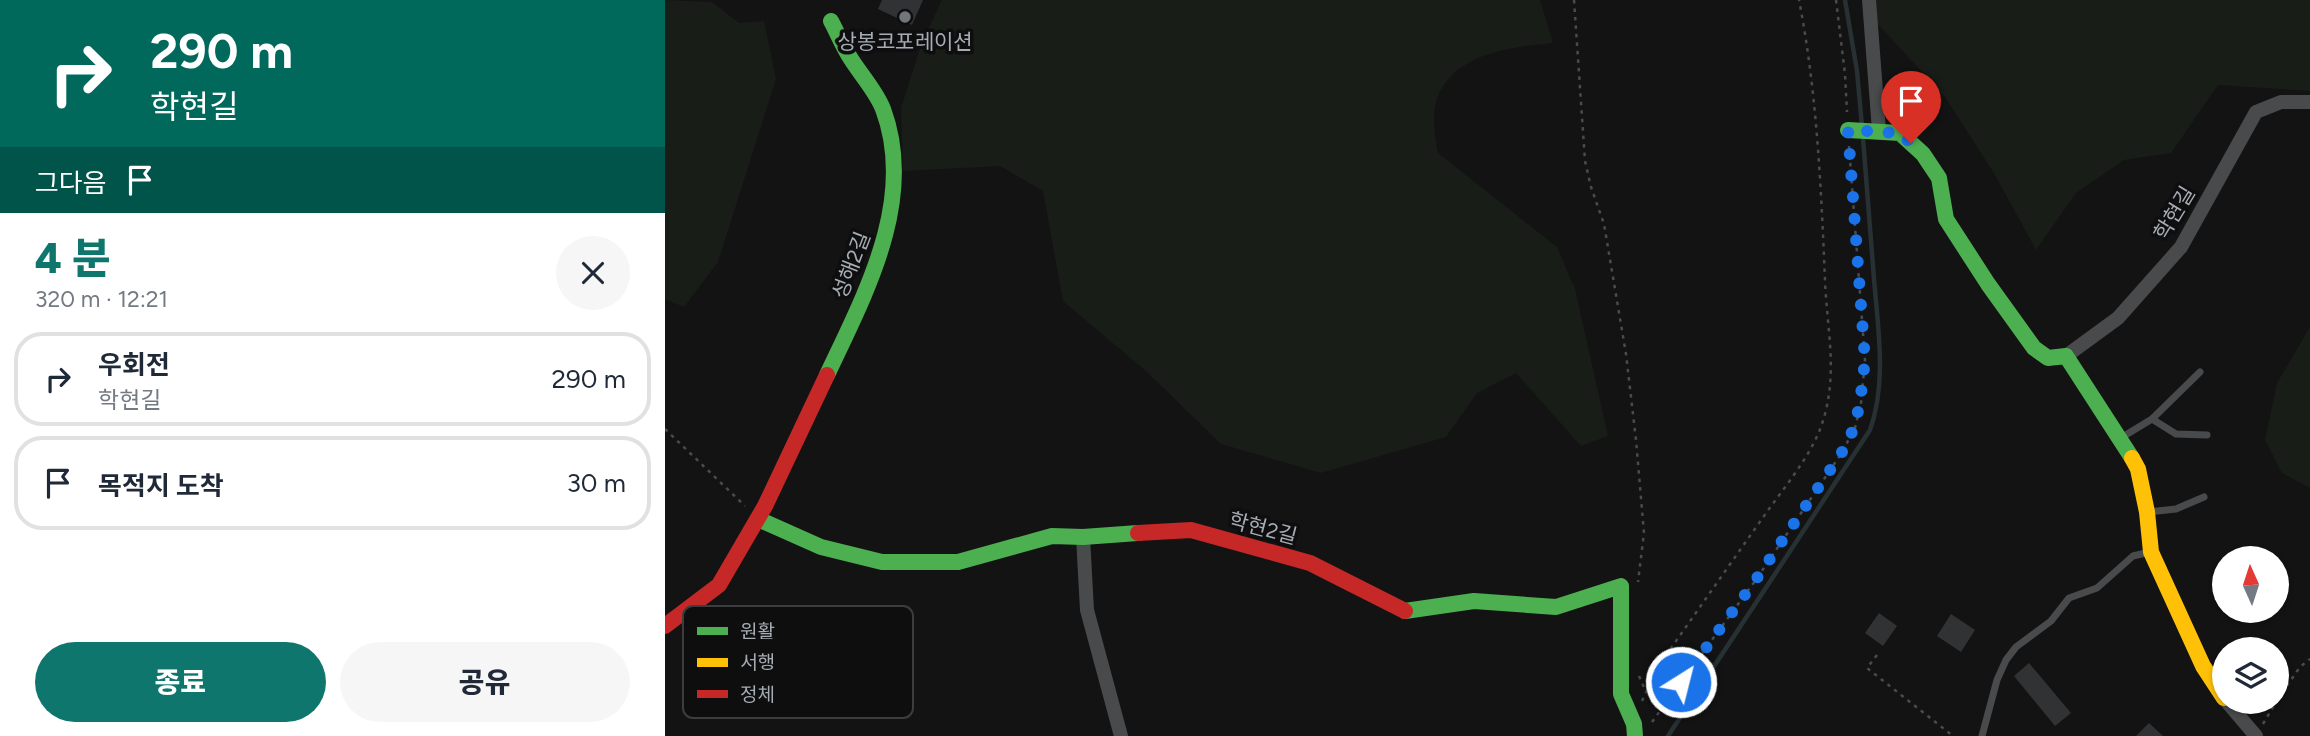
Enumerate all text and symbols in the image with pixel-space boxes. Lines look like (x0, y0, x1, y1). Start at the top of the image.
marker: 상봉코포레이션 (897, 9, 913, 25)
text: 290 m (150, 21, 293, 80)
icon: right (35, 28, 126, 119)
place label: 상봉코포레이션 (837, 29, 973, 54)
pin (1881, 71, 1941, 143)
icon: arrive (1892, 82, 1930, 120)
text: 학현길 (150, 88, 238, 126)
icon: arrive (121, 161, 159, 199)
text: 그다음 (35, 167, 107, 199)
street label: 학현길 (2148, 182, 2200, 244)
street label: 성해2길 (827, 228, 875, 302)
text: 4 분 (35, 233, 110, 284)
button: close (556, 236, 630, 310)
text: 320 m · 12:21 (35, 285, 168, 313)
text: 우회전 (98, 349, 170, 381)
icon: right (39, 360, 77, 398)
text: 290 m (552, 363, 626, 395)
text: 학현길 (98, 386, 161, 414)
icon: arrive (39, 464, 77, 502)
text: 30 m (567, 467, 626, 499)
text: 목적지 도착 (98, 470, 224, 502)
street label: 학현2길 (1226, 507, 1300, 549)
north arrow (2212, 546, 2289, 623)
map controls (2212, 546, 2289, 714)
legend (683, 606, 913, 718)
text: 원활 (740, 620, 775, 643)
button: layers (2212, 637, 2289, 714)
button: 종료 (35, 642, 326, 722)
button: 공유 (340, 642, 630, 722)
position arrow (1644, 645, 1718, 719)
text: 서행 (740, 651, 775, 674)
text: 정체 (740, 683, 775, 706)

